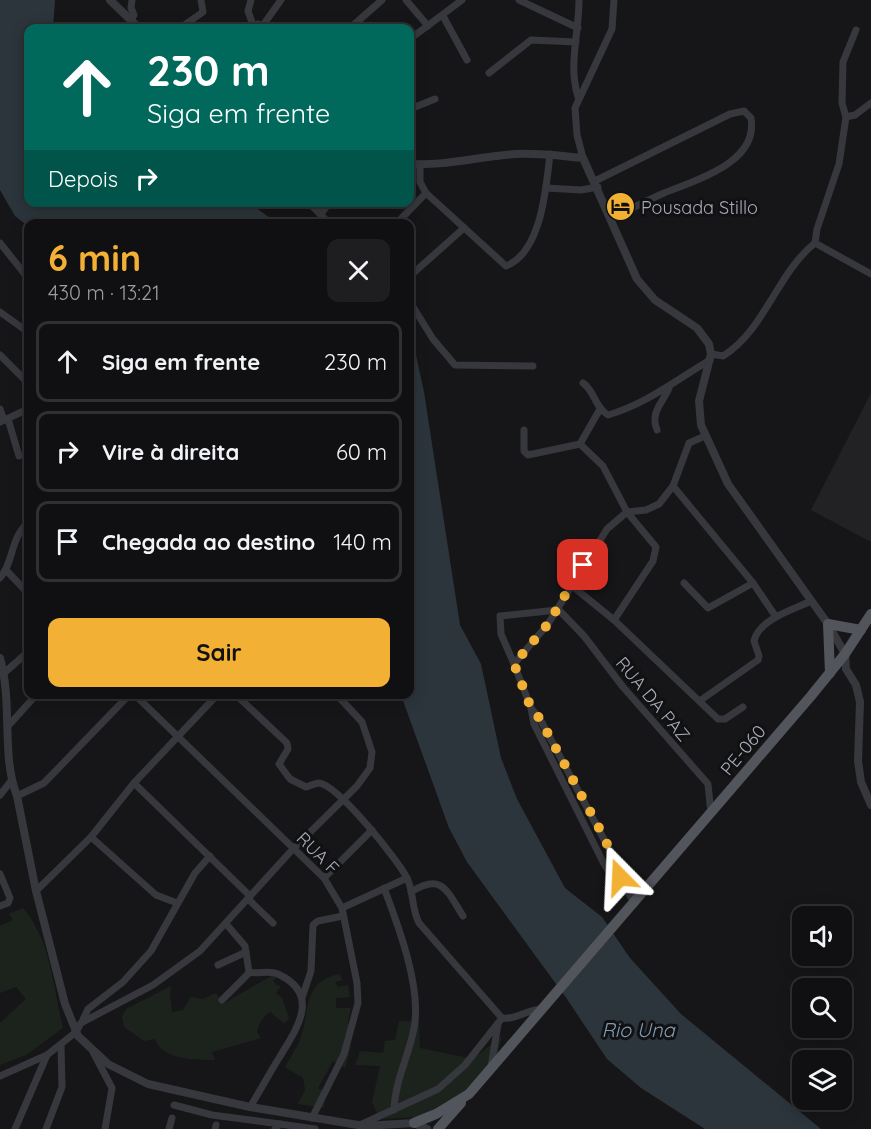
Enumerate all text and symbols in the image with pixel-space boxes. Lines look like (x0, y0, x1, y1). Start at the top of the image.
text: 230 m (147, 44, 270, 97)
icon: ahead (48, 48, 126, 126)
text: Siga em frente (147, 96, 330, 130)
icon: right (130, 162, 163, 195)
text: Depois (48, 165, 118, 193)
hotel icon: Pousada Stillo (604, 191, 636, 223)
place label: Pousada Stillo (641, 196, 758, 219)
text: 6 min (48, 235, 141, 280)
button: close (327, 239, 390, 302)
text: 430 m · 13:21 (48, 280, 160, 305)
icon: ahead (51, 345, 84, 378)
text: Siga em frente (102, 348, 260, 376)
text: 230 m (324, 348, 387, 376)
icon: right (51, 435, 84, 468)
text: Vire à direita (102, 438, 239, 466)
text: 60 m (336, 438, 387, 466)
icon: arrive (51, 525, 84, 558)
text: Chegada ao destino (102, 528, 315, 556)
text: 140 m (333, 528, 392, 556)
pin (557, 539, 608, 590)
icon: arrive (566, 548, 599, 581)
button: Sair (48, 618, 390, 687)
street label: RUA DA PAZ (611, 652, 695, 746)
street label: PE-060 (715, 720, 771, 780)
street label: RUA F (292, 827, 344, 879)
position arrow (588, 845, 652, 909)
map controls (792, 906, 852, 1110)
button: sound (792, 906, 852, 966)
button: search (792, 978, 852, 1038)
water label: Rio Una (601, 1017, 676, 1042)
button: layers (792, 1050, 852, 1110)

